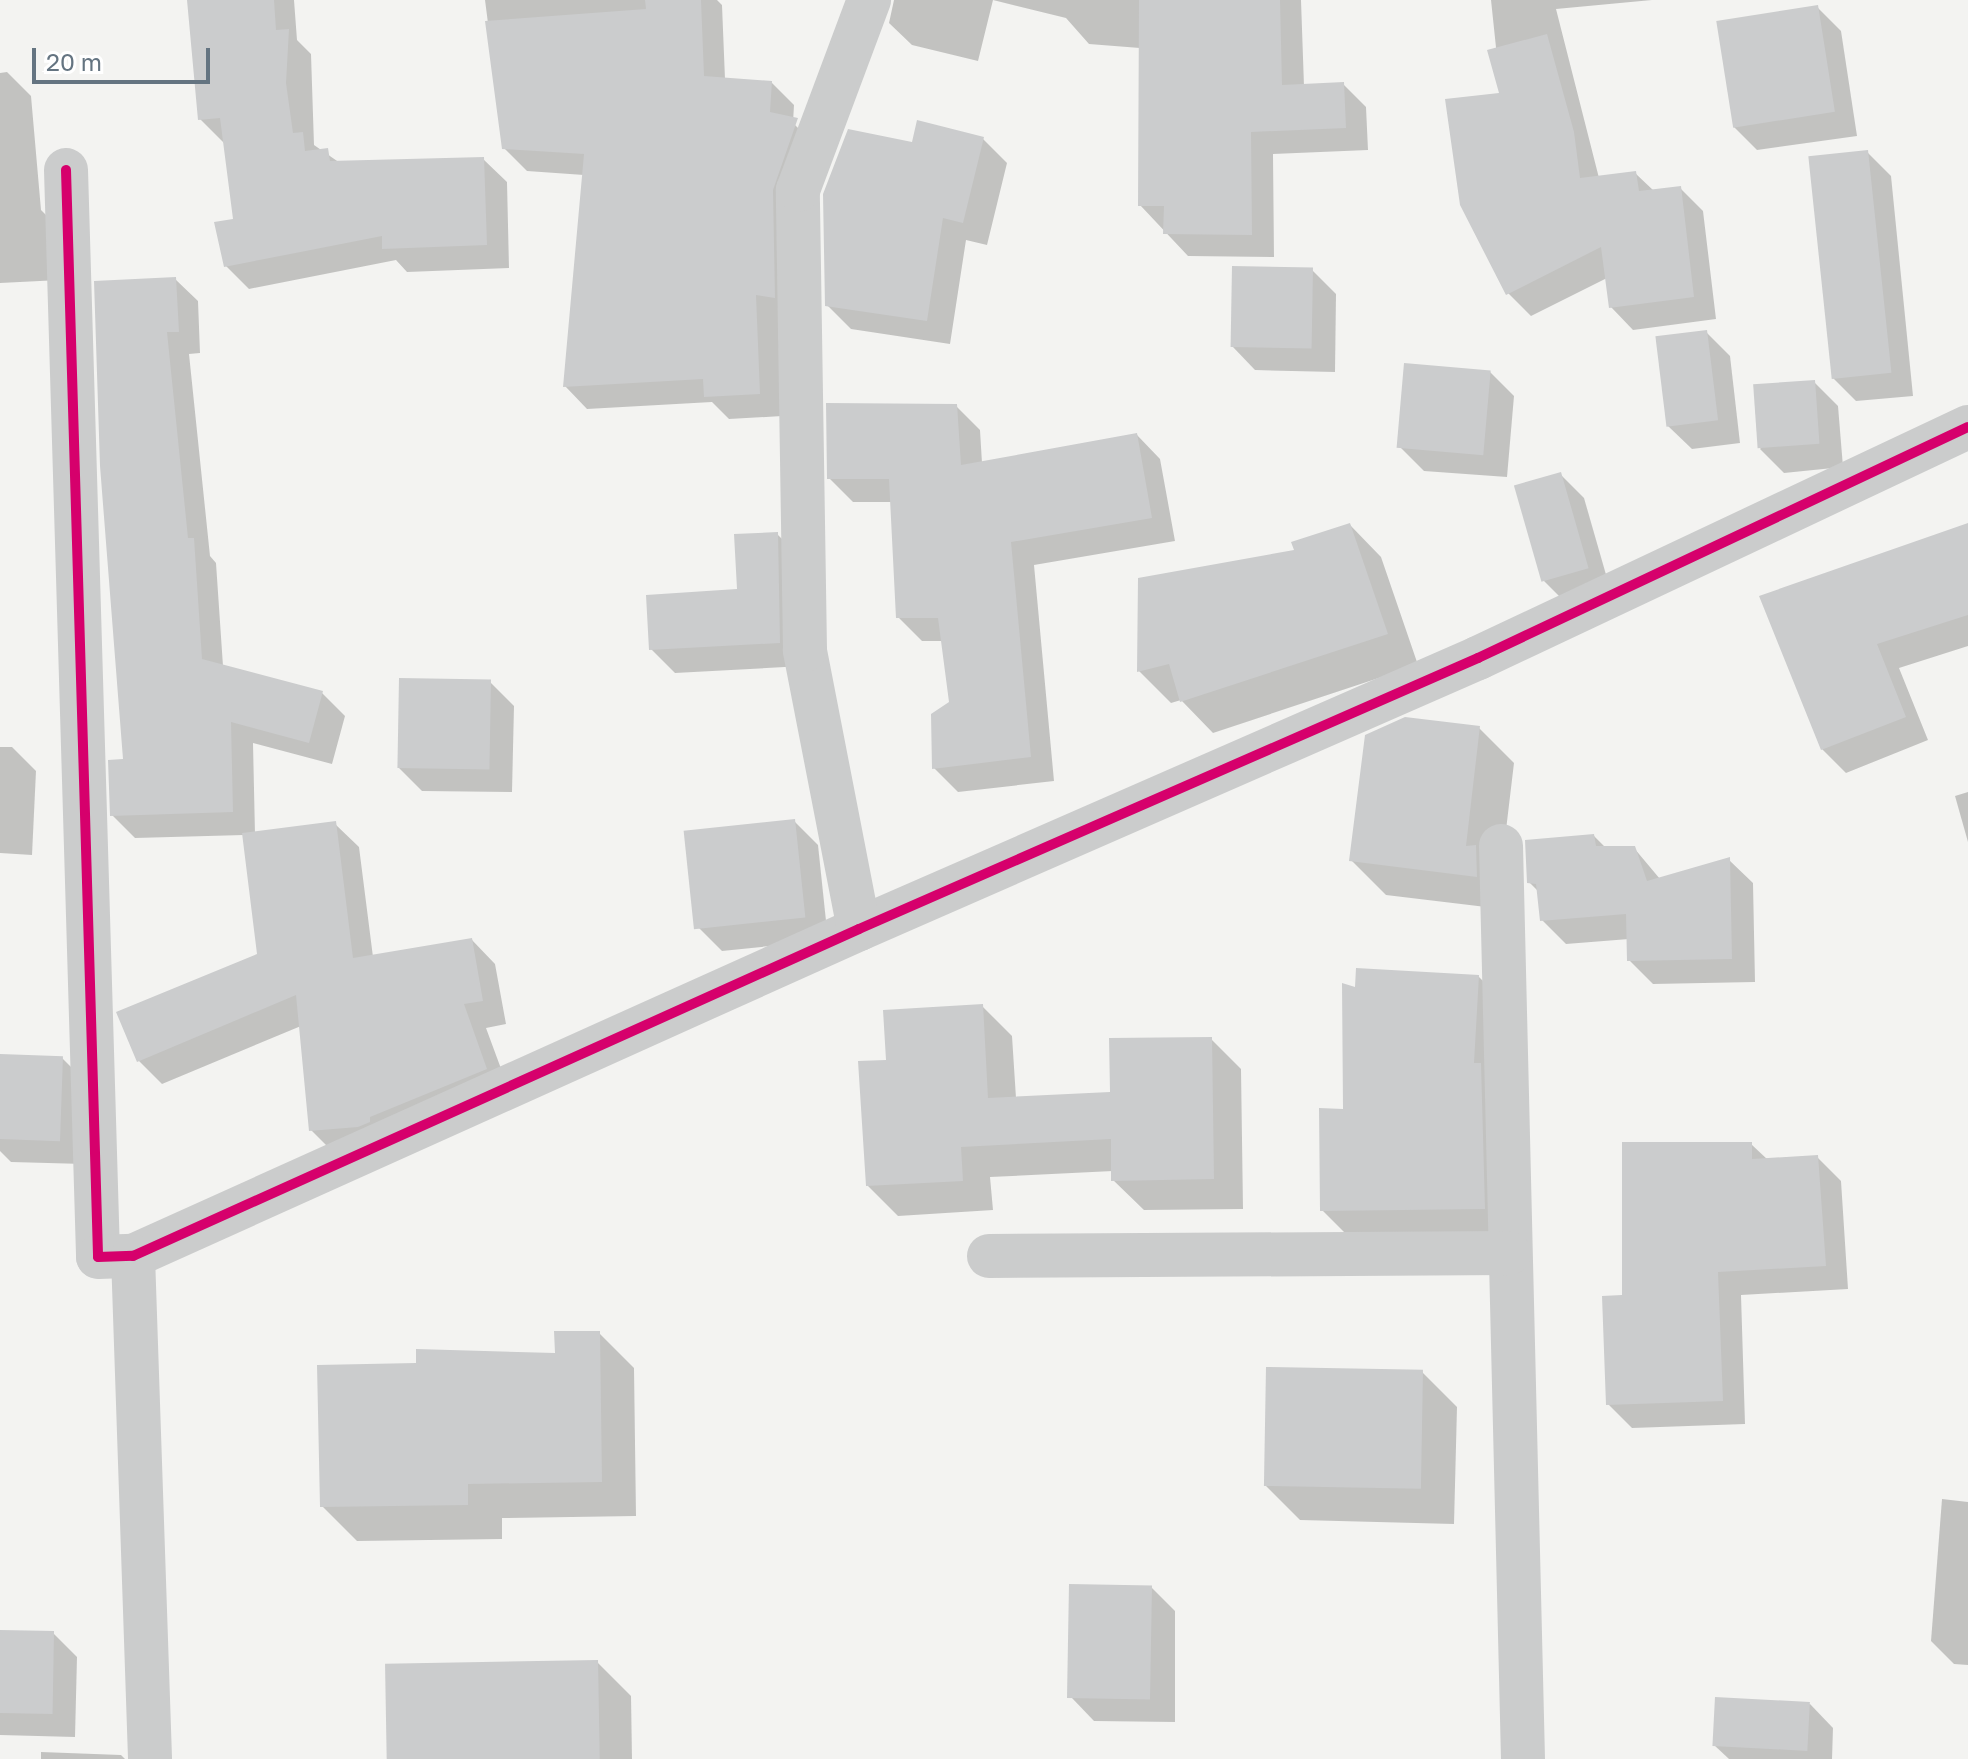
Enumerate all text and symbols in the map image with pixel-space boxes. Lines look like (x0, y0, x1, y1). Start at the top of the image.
scale bar (36, 32, 214, 82)
text: 20 m (46, 47, 102, 76)

